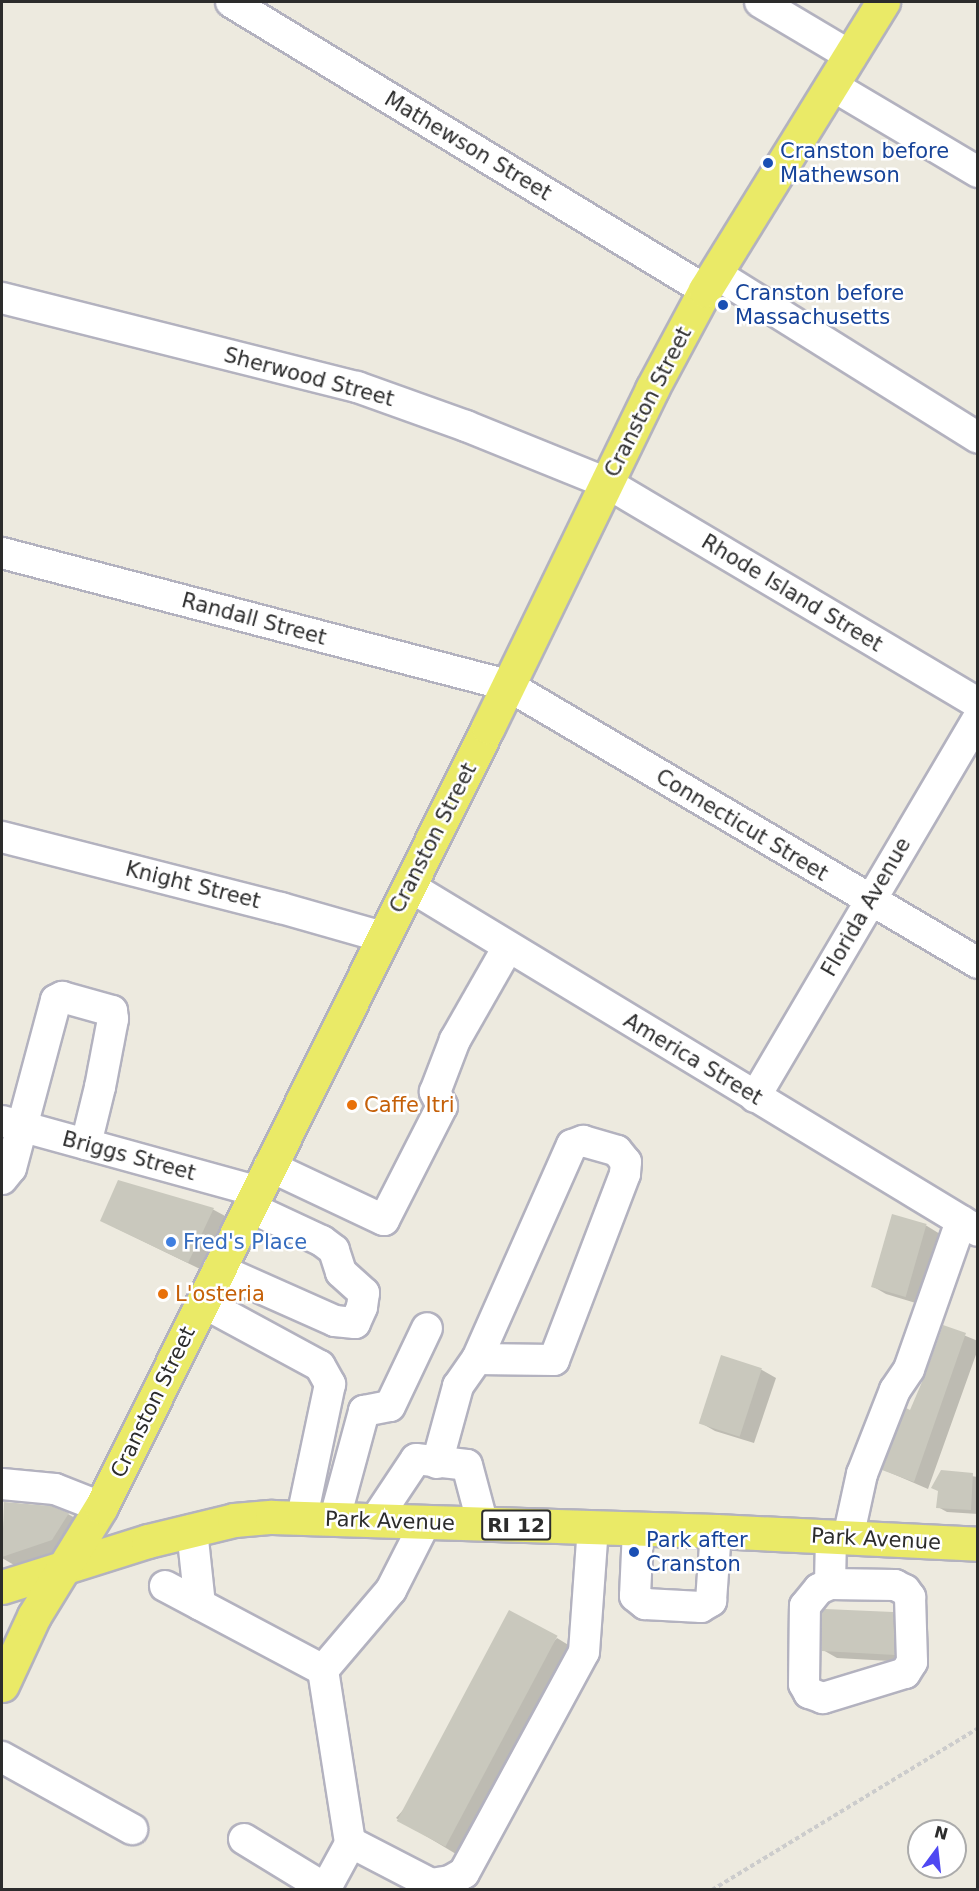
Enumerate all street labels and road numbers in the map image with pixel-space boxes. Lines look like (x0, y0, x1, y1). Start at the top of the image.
street label: Mathewson Street (380, 86, 556, 206)
street label: Cranston Street (599, 323, 697, 481)
street label: Sherwood Street (221, 342, 397, 412)
street label: Rhode Island Street (697, 529, 887, 657)
street label: Randall Street (179, 588, 329, 650)
street label: Cranston Street (384, 759, 482, 917)
street label: Connecticut Street (651, 764, 833, 886)
street label: Florida Avenue (816, 833, 916, 981)
street label: Knight Street (123, 856, 263, 914)
street label: America Street (619, 1008, 767, 1110)
street label: Briggs Street (60, 1126, 198, 1186)
street label: Cranston Street (105, 1322, 201, 1482)
street label: Park Avenue (325, 1506, 455, 1536)
road number: RI 12 (480, 1508, 552, 1542)
street label: Park Avenue (810, 1523, 942, 1555)

